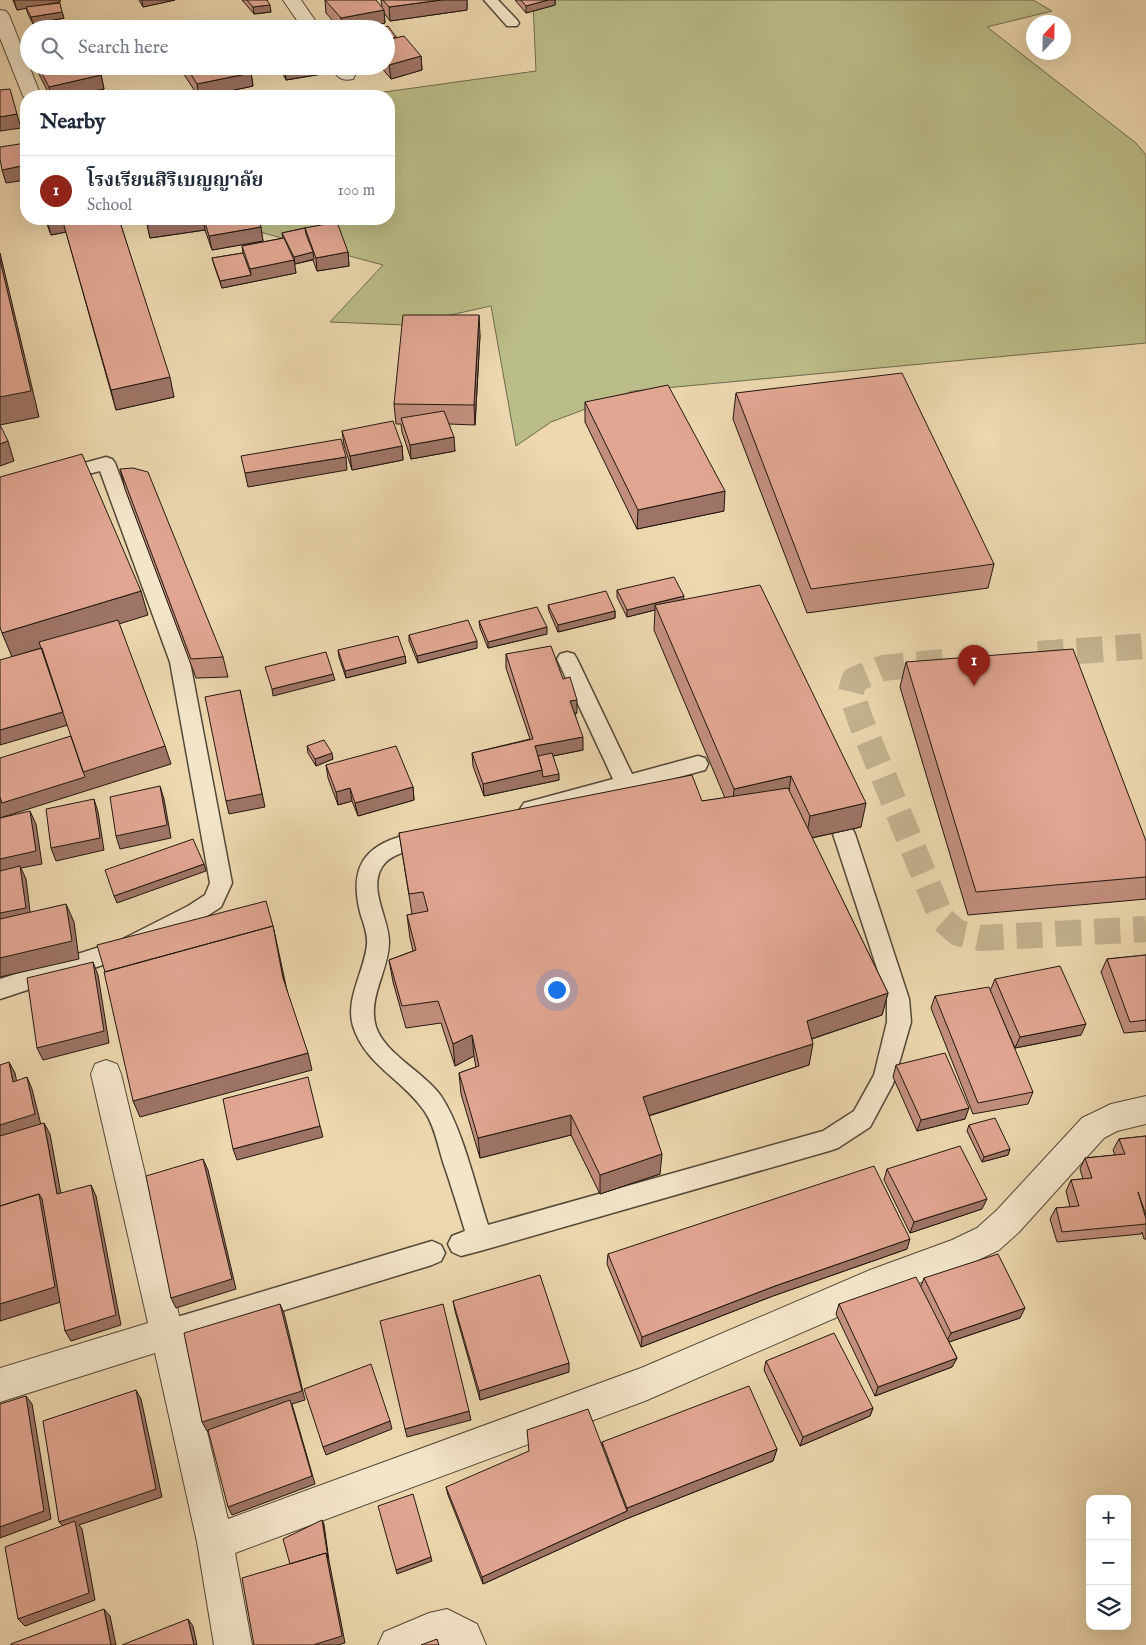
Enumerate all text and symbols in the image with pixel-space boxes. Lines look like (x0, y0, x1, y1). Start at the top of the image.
north arrow (1026, 15, 1071, 60)
search box (20, 20, 395, 75)
icon: search (38, 34, 66, 62)
text: Search here (78, 36, 169, 60)
text: Nearby (40, 109, 105, 136)
text: โรงเรียนสิริเบญญาลัย (87, 169, 263, 193)
text: 1 (53, 181, 59, 201)
text: 100 m (338, 181, 375, 201)
text: School (87, 196, 132, 216)
pin: 1 (958, 645, 990, 686)
your location (544, 977, 570, 1003)
map controls (1086, 1495, 1131, 1630)
button: + (1086, 1495, 1131, 1540)
button: − (1086, 1540, 1131, 1585)
button: layers (1086, 1585, 1131, 1630)

